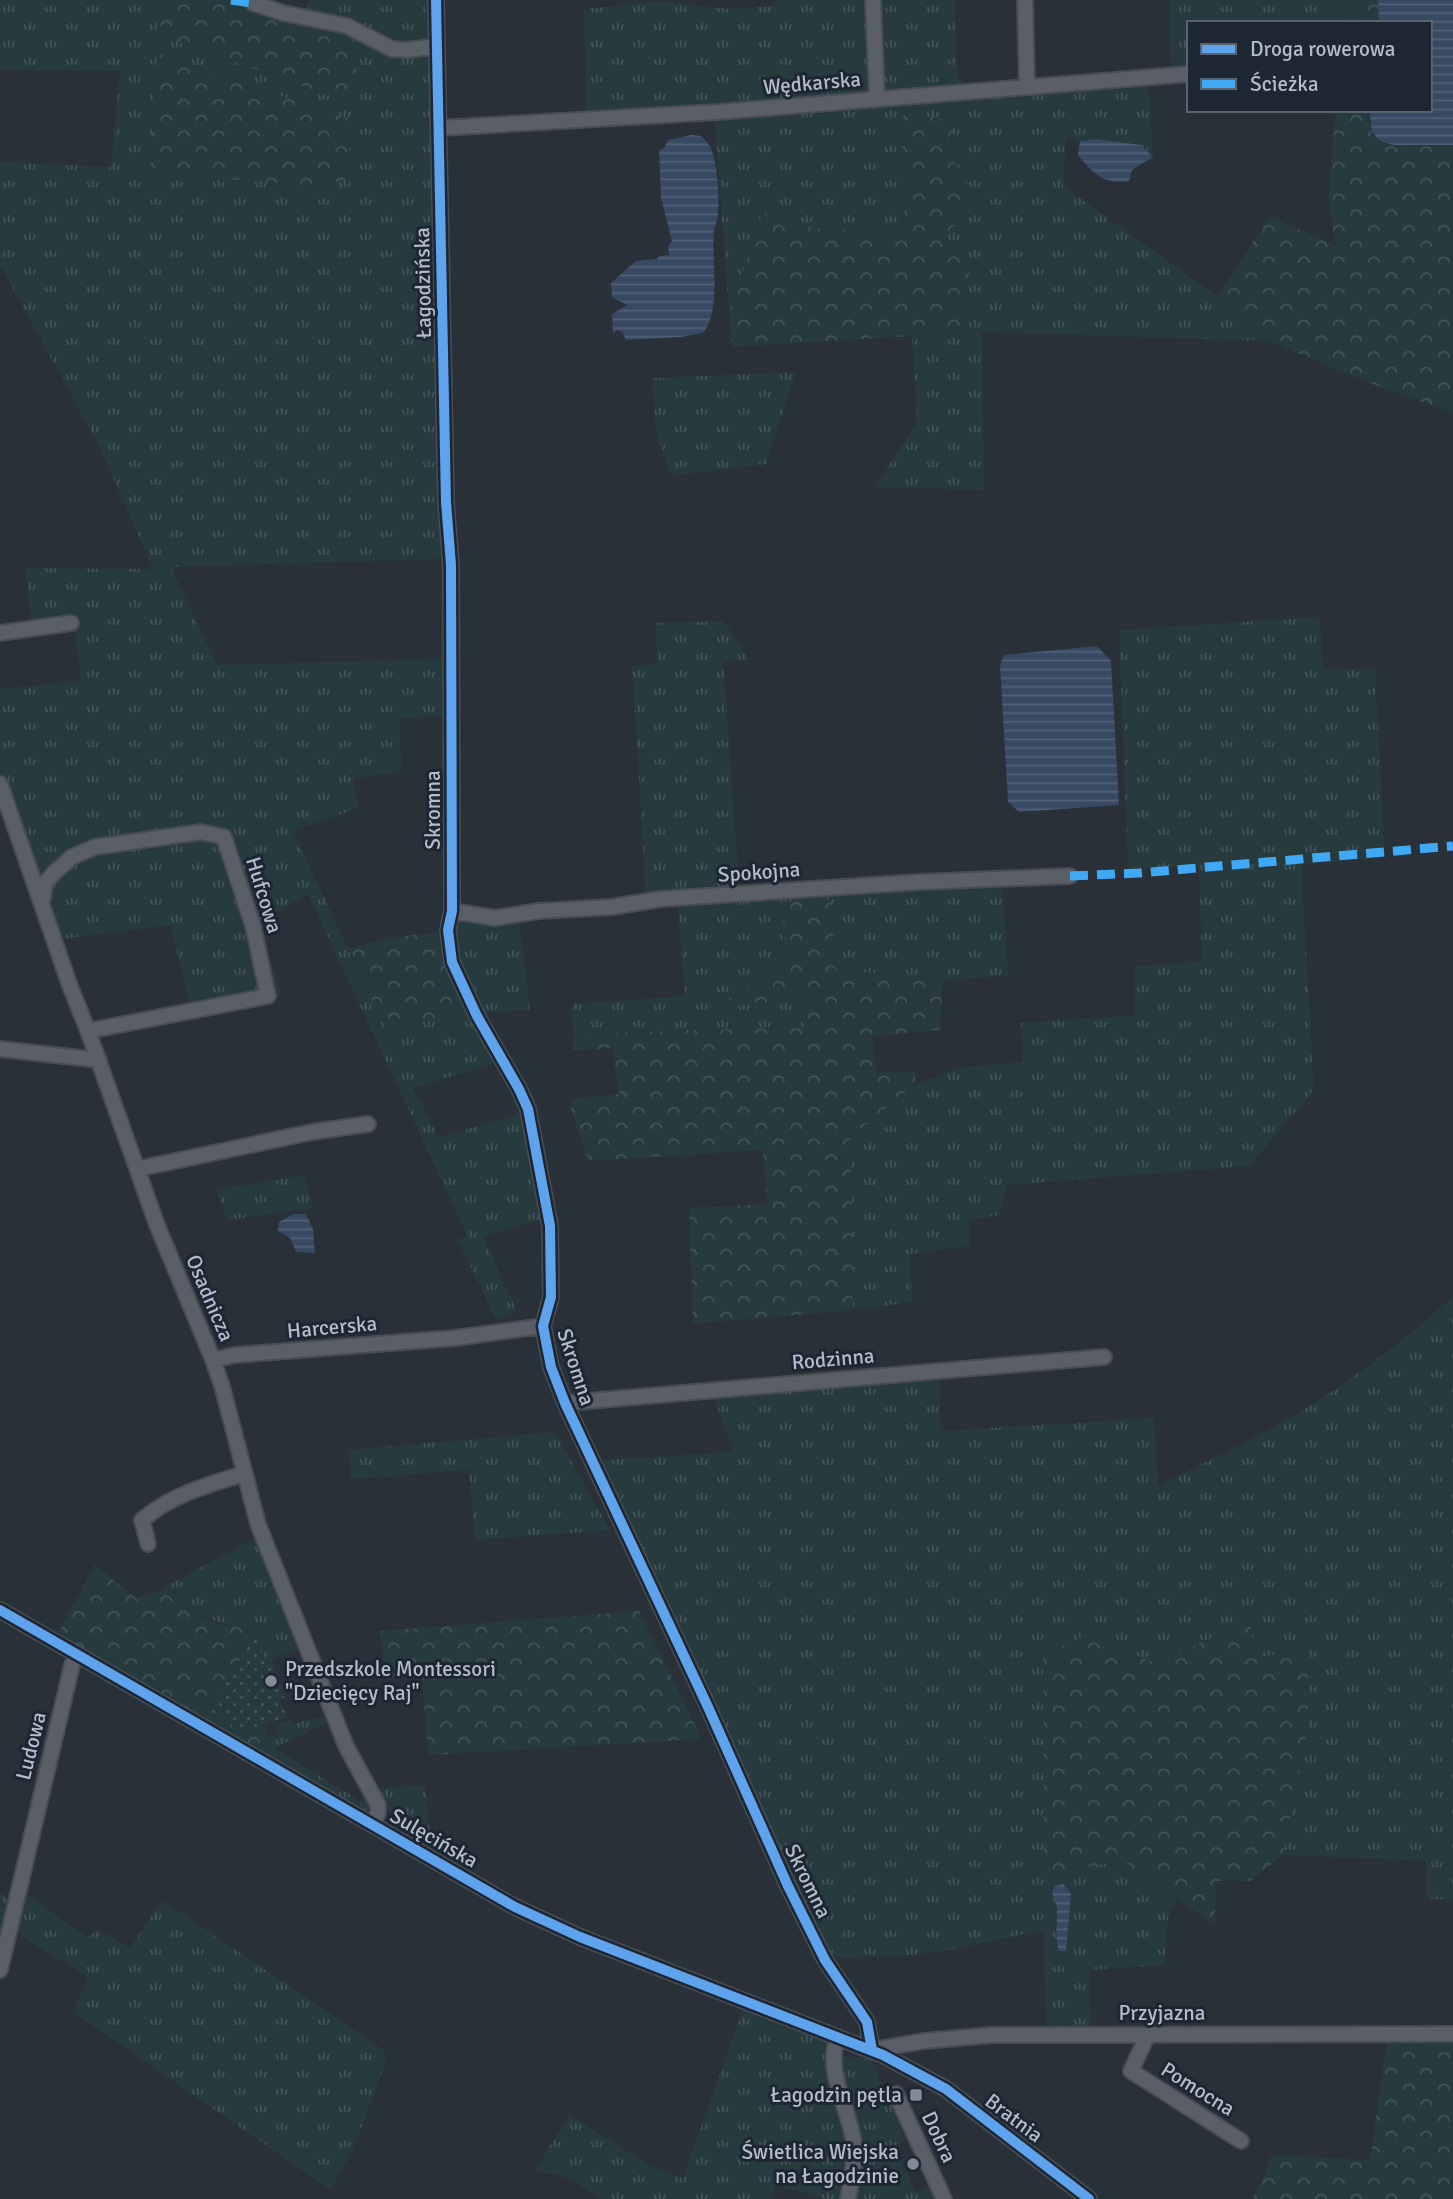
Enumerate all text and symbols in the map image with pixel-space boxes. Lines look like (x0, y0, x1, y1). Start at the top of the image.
legend (1187, 21, 1432, 112)
text: Droga rowerowa (1250, 36, 1395, 62)
street label: Wędkarska (762, 66, 862, 100)
text: Ścieżka (1250, 71, 1319, 97)
street label: Łagodzińska (409, 227, 437, 339)
street label: Skromna (420, 770, 446, 850)
street label: Hufcowa (240, 854, 288, 936)
street label: Spokojna (717, 856, 801, 888)
street label: Osadnicza (180, 1251, 240, 1345)
street label: Harcerska (286, 1310, 378, 1344)
street label: Skromna (551, 1325, 601, 1409)
street label: Rodzinna (791, 1342, 875, 1376)
place label: Przedszkole Montessori "Dziecięcy Raj" (285, 1656, 496, 1706)
marker: Przedszkole Montessori "Dziecięcy Raj" (263, 1673, 279, 1689)
street label: Ludowa (10, 1709, 52, 1783)
street label: Sulęcińska (385, 1802, 483, 1874)
street label: Skromna (779, 1840, 837, 1922)
street label: Przyjazna (1119, 2000, 1205, 2026)
street label: Pomocna (1156, 2056, 1240, 2122)
place label: Łagodzin pętla (770, 2082, 902, 2108)
marker: Łagodzin pętla (908, 2087, 924, 2103)
street label: Bratnia (980, 2088, 1048, 2148)
street label: Dobra (916, 2107, 962, 2167)
place label: Świetlica Wiejska na Łagodzinie (742, 2139, 899, 2189)
marker: Świetlica Wiejska na Łagodzinie (905, 2156, 921, 2172)

